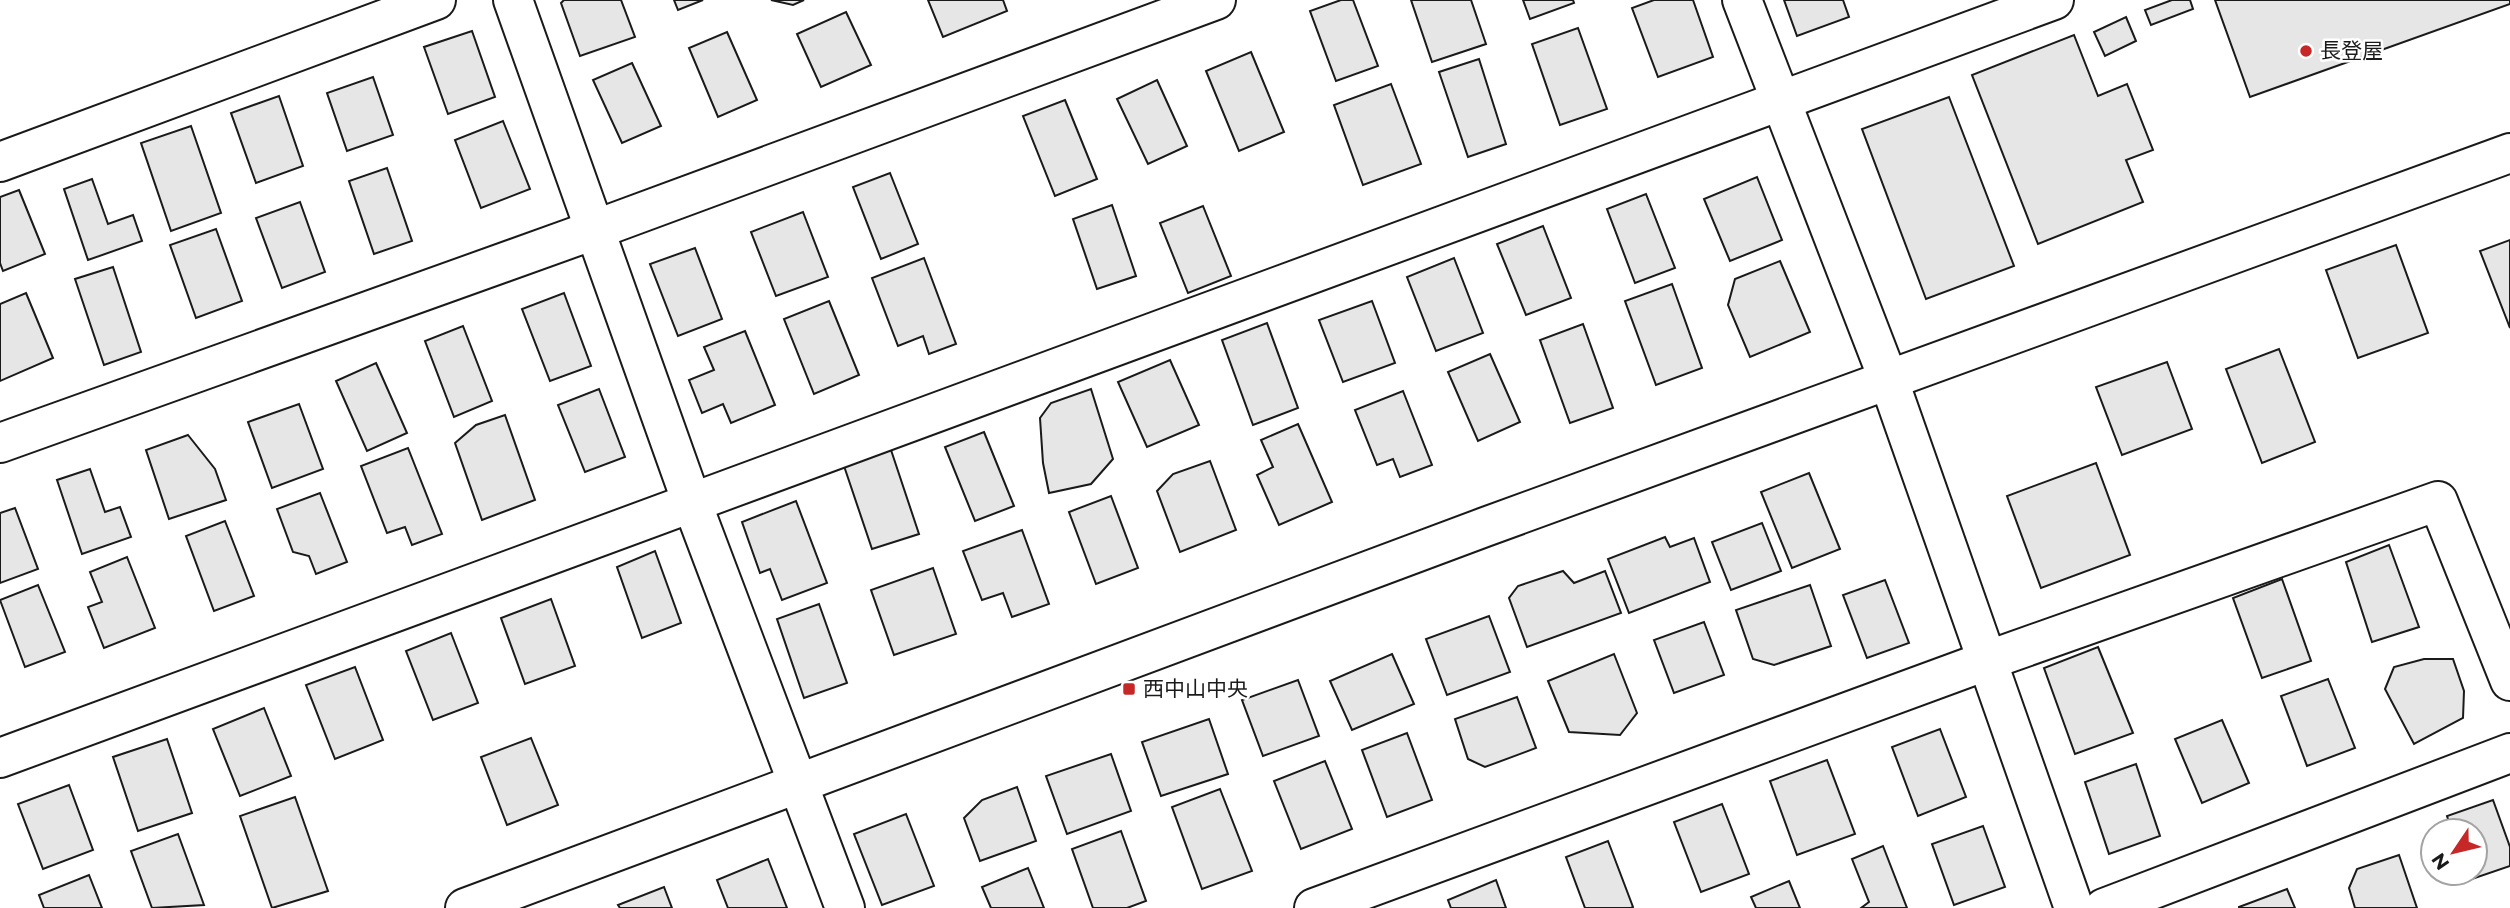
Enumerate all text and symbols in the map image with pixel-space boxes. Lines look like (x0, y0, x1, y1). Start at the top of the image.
place label: 長登屋 (2320, 38, 2383, 63)
marker: 長登屋 (2298, 43, 2314, 59)
place label: 西中山中央 (1143, 676, 1248, 701)
marker: 西中山中央 (1121, 681, 1137, 697)
north arrow (2419, 817, 2489, 887)
text: N (2427, 849, 2454, 874)

